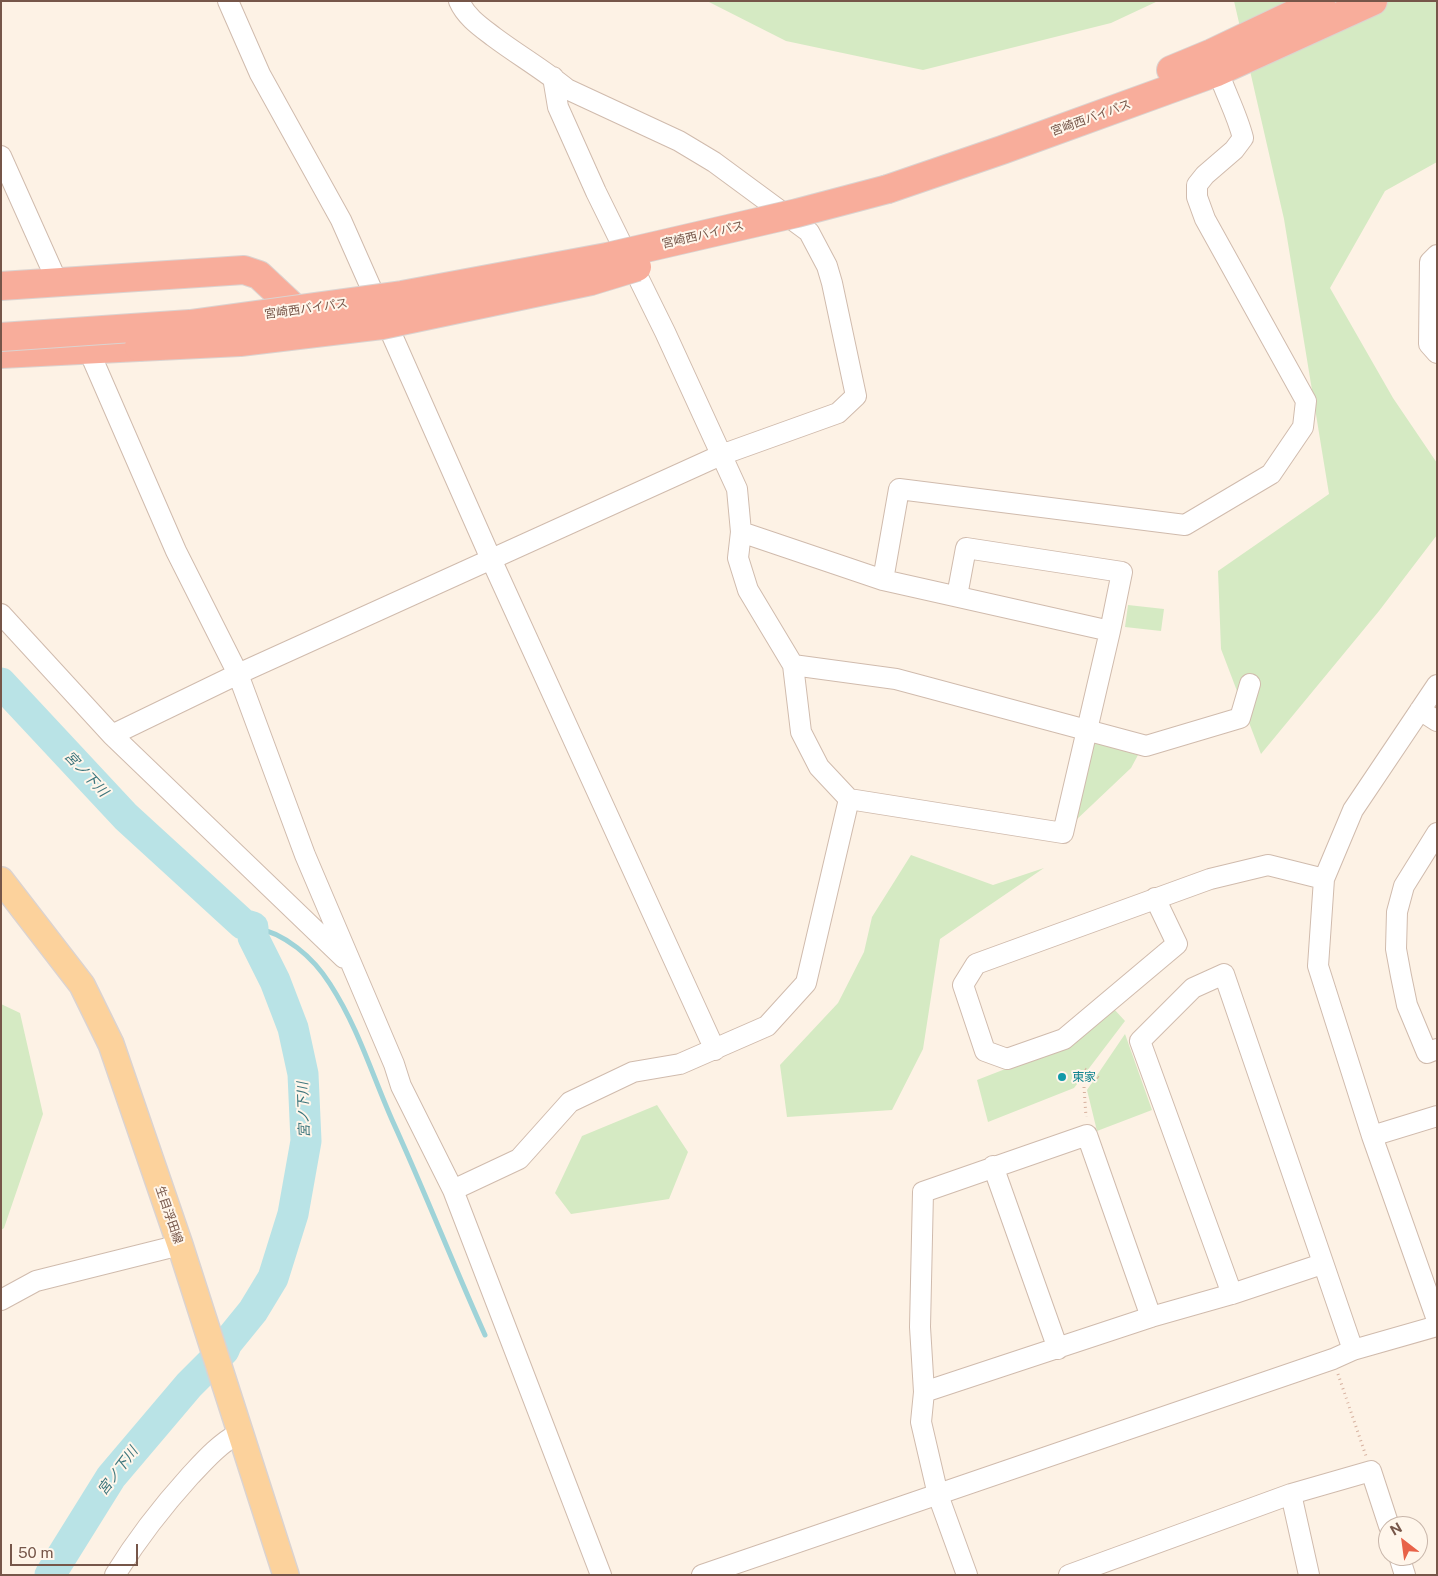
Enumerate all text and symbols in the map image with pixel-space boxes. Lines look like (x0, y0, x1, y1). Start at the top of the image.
street label: 宮崎西バイパス (1049, 97, 1133, 139)
street label: 宮崎西バイパス (660, 219, 746, 251)
street label: 宮崎西バイパス (263, 296, 349, 322)
water label: 宮ノ下川 (61, 748, 111, 800)
place label: 東家 (1072, 1070, 1096, 1084)
marker: 東家 (1056, 1071, 1068, 1083)
water label: 宮ノ下川 (295, 1082, 313, 1138)
street label: 生目浮田線 (152, 1184, 186, 1246)
water label: 宮ノ下川 (94, 1444, 142, 1498)
north arrow (1378, 1516, 1428, 1566)
text: N (1387, 1519, 1405, 1539)
scale bar (12, 1534, 140, 1566)
text: 50 m (18, 1544, 53, 1561)

